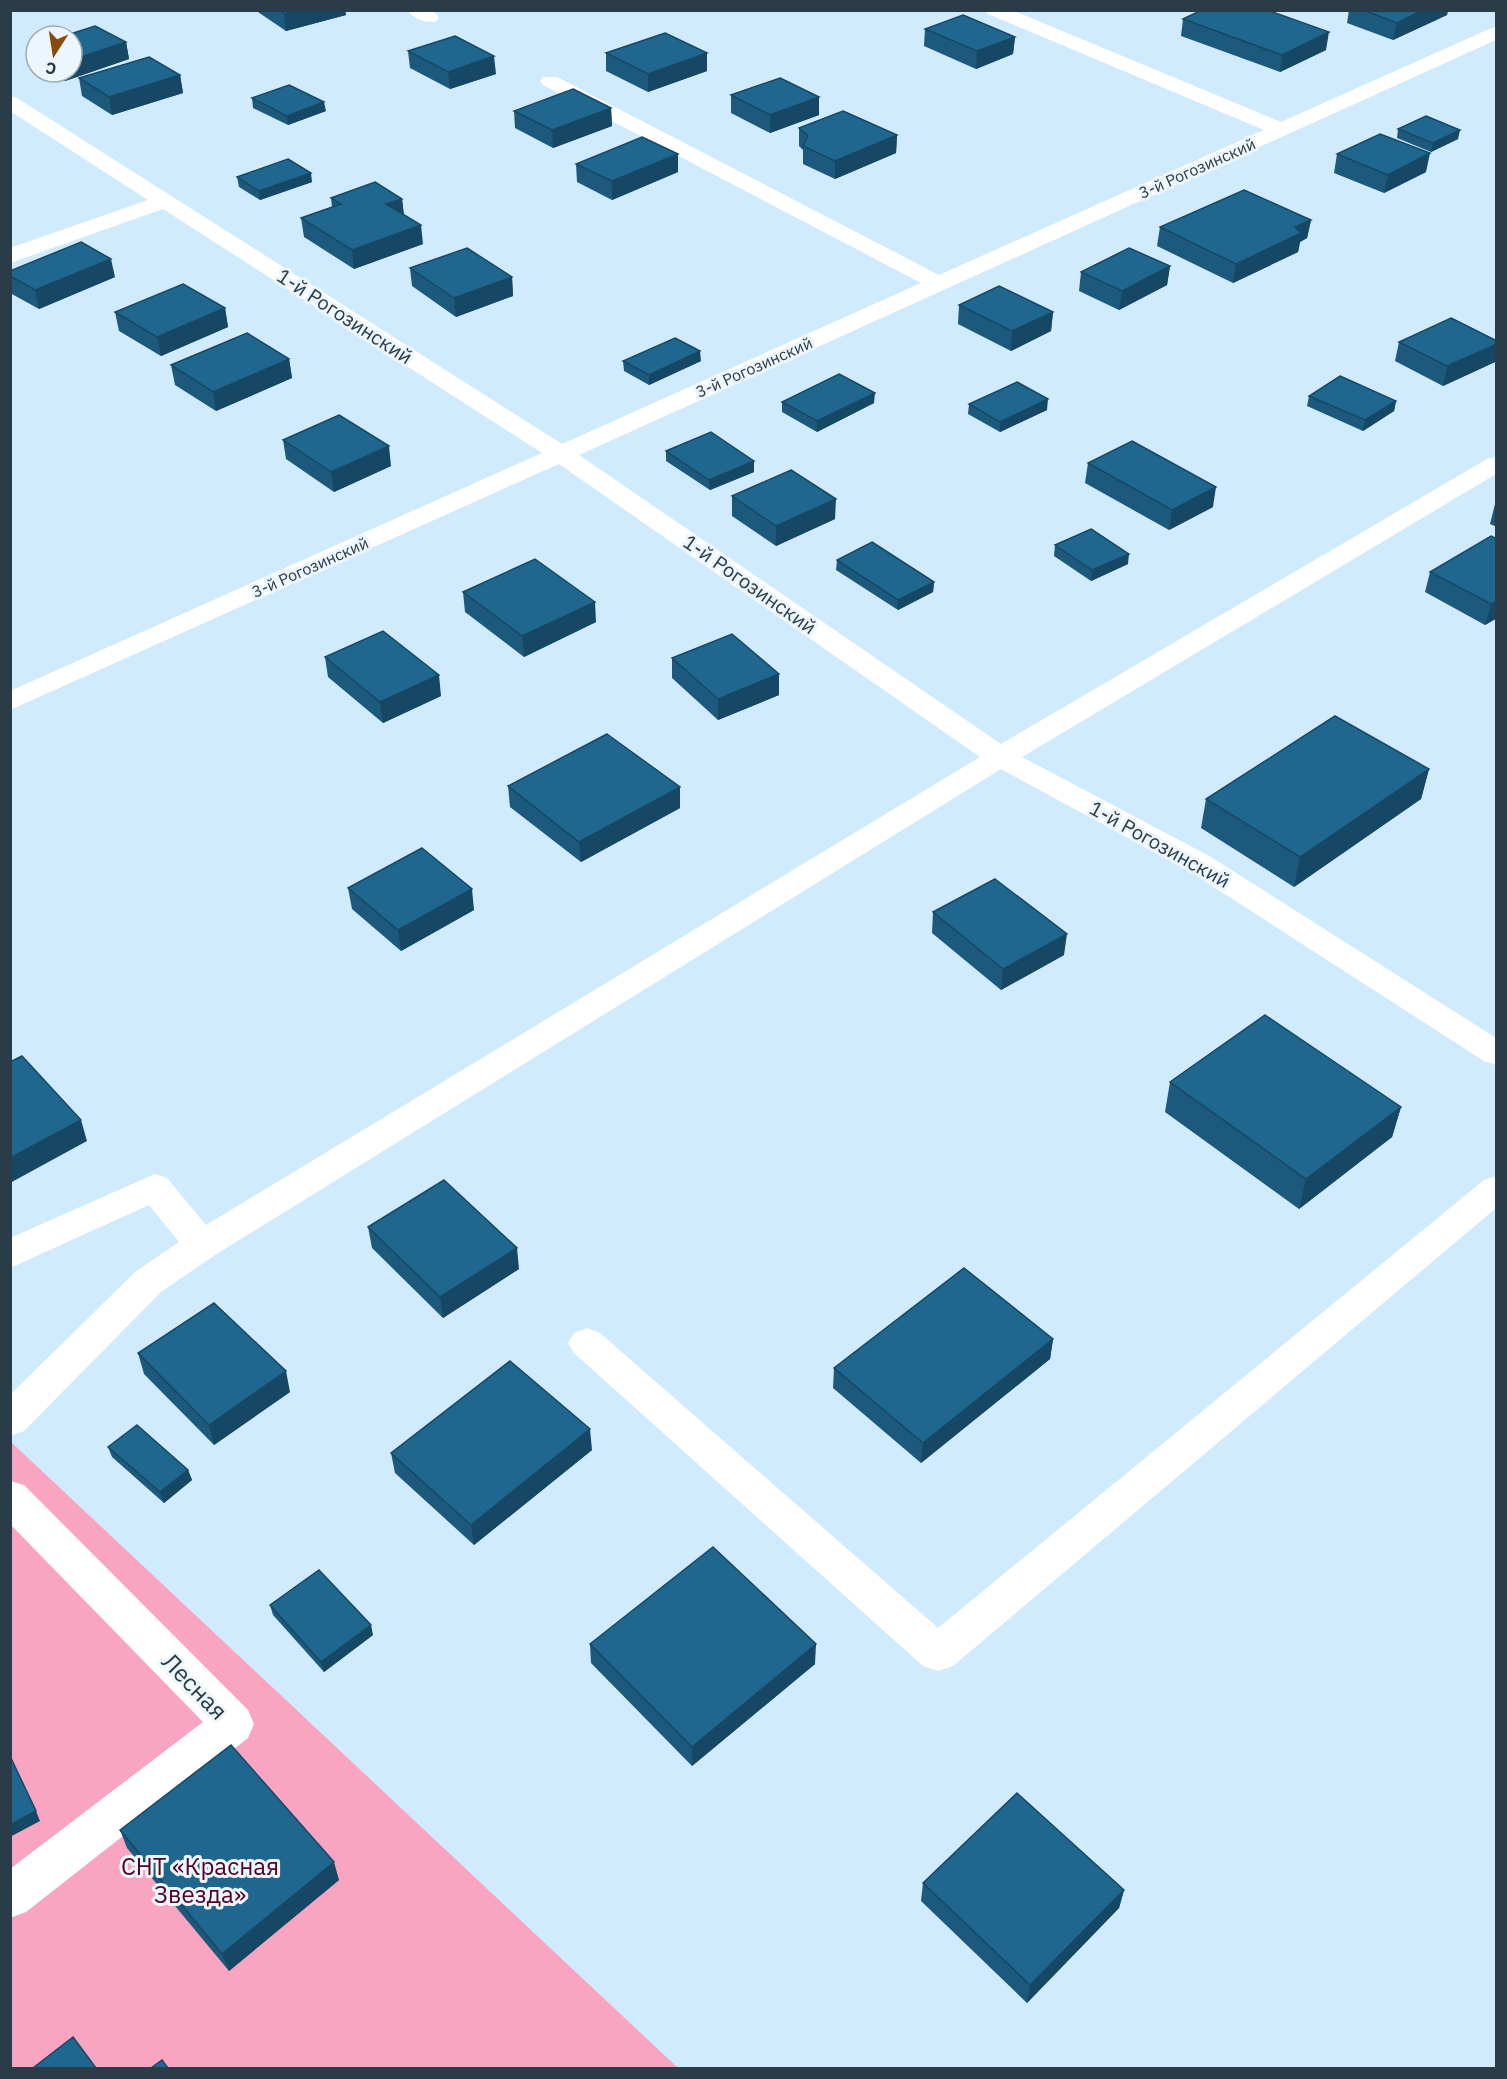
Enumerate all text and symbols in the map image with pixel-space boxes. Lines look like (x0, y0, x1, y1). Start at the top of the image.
north arrow (24, 24, 84, 84)
text: С (44, 58, 58, 80)
street label: 3-й Рогозинский (1136, 133, 1258, 203)
street label: 1-й Рогозинский (272, 262, 418, 370)
street label: 3-й Рогозинский (693, 332, 815, 402)
street label: 1-й Рогозинский (678, 528, 822, 640)
street label: 3-й Рогозинский (249, 532, 371, 602)
street label: 1-й Рогозинский (1085, 794, 1235, 894)
street label: Лесная (155, 1646, 235, 1726)
park label: СНТ «Красная Звезда» (121, 1850, 279, 1910)

